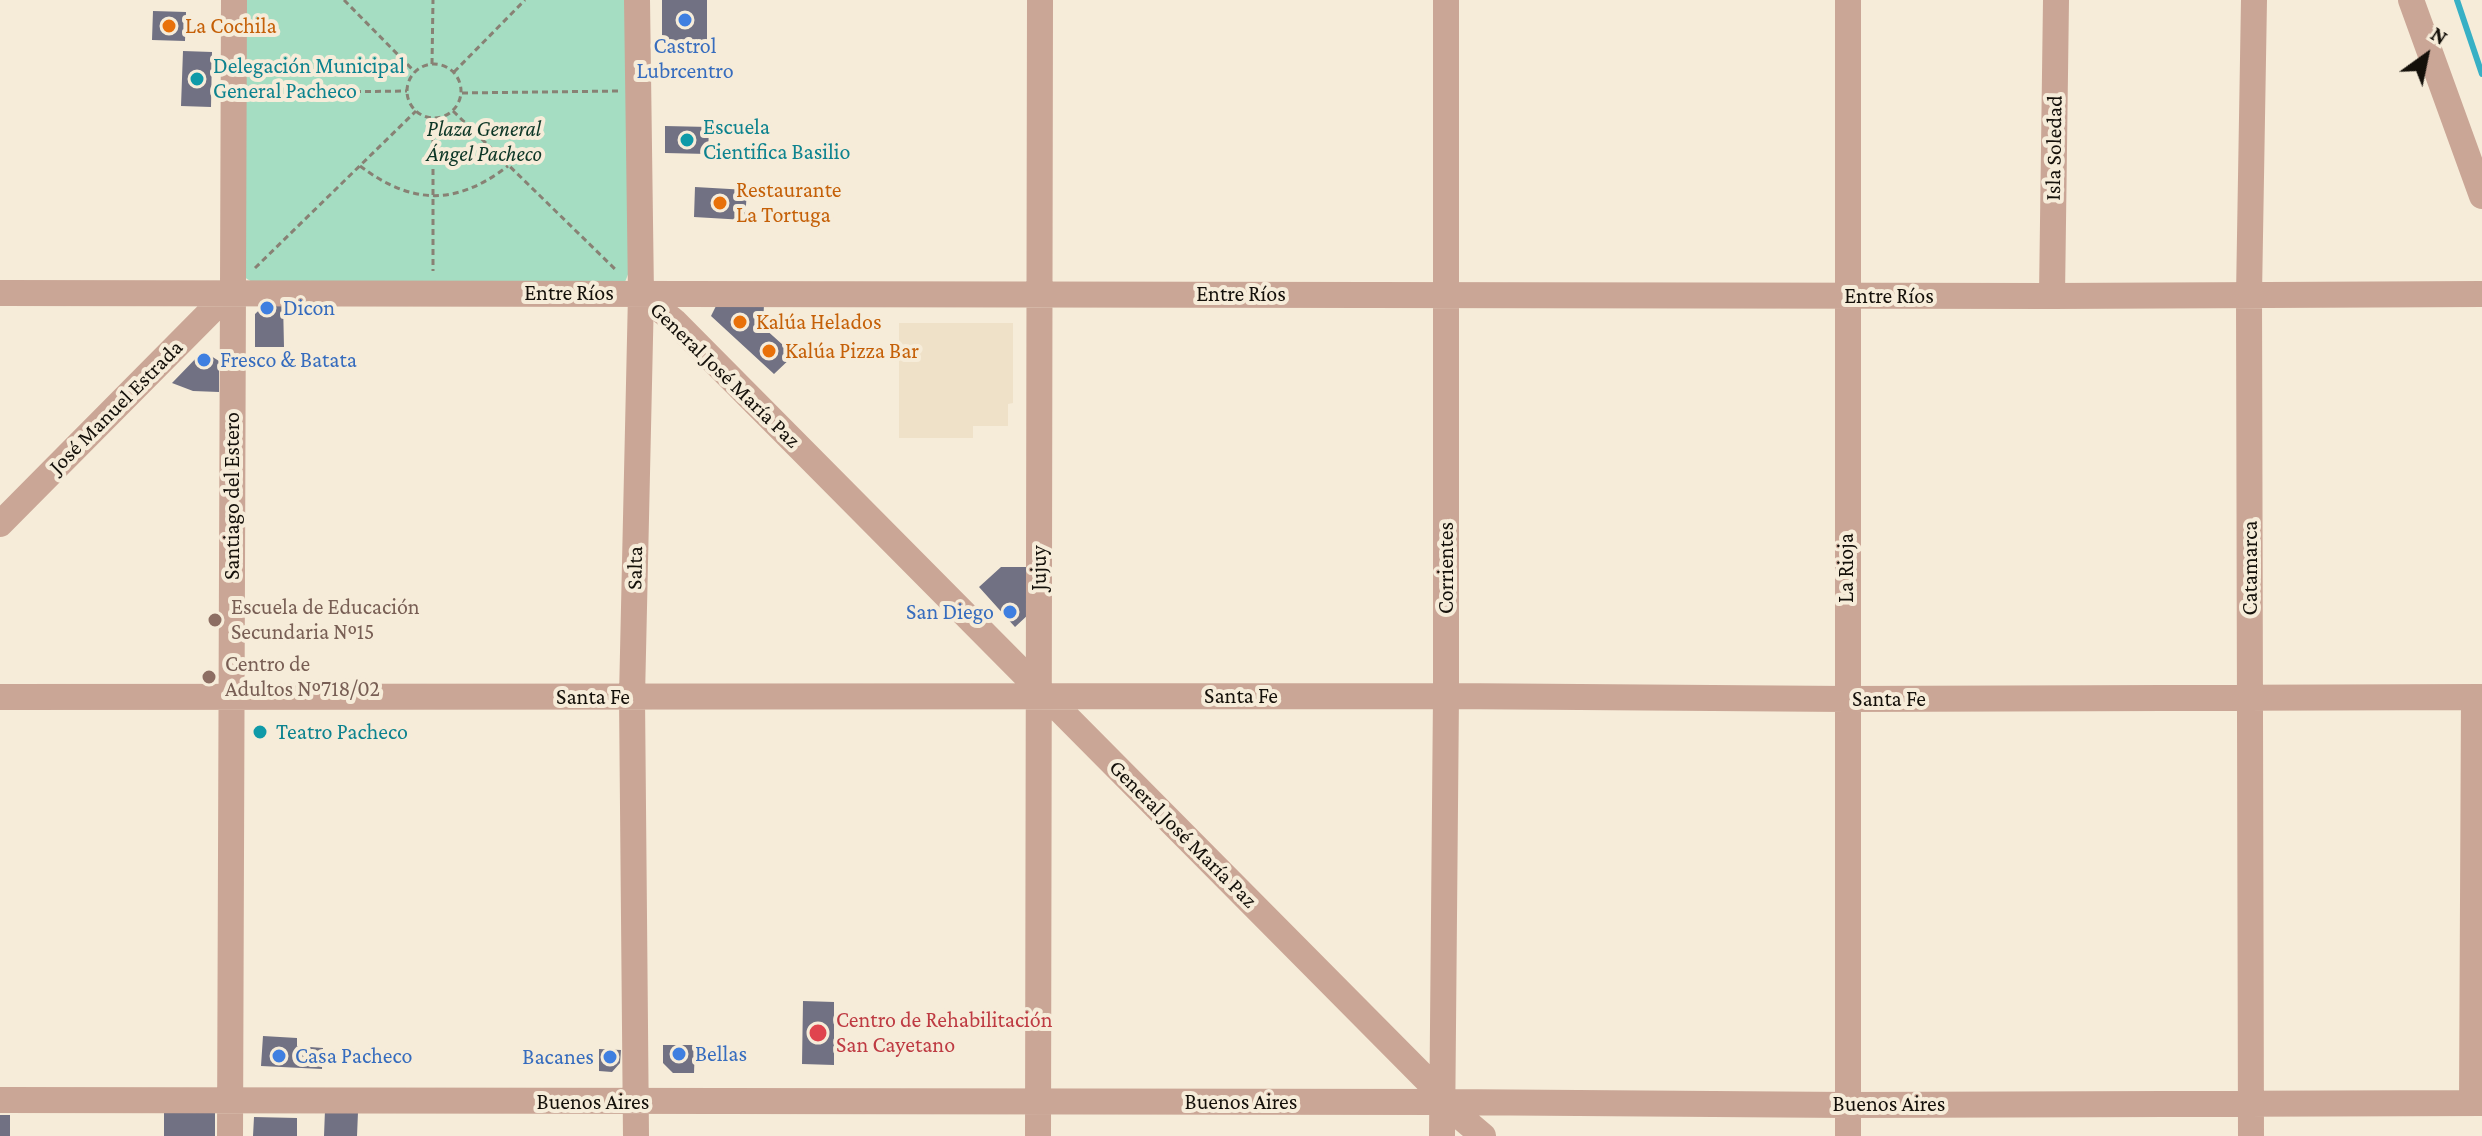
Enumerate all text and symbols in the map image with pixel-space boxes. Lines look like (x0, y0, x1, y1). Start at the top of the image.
marker: Castrol Lubrcentro (676, 11, 694, 29)
place label: La Cochila (185, 13, 277, 39)
north arrow (2386, 16, 2466, 96)
marker: La Cochila (160, 17, 178, 35)
text: N (2426, 21, 2452, 50)
place label: Castrol Lubrcentro (636, 33, 734, 84)
place label: Delegación Municipal General Pacheco (213, 53, 405, 104)
marker: Delegación Municipal General Pacheco (188, 70, 206, 88)
street label: Isla Soledad (2040, 95, 2068, 201)
place label: Escuela Cientifica Basilio (703, 114, 851, 166)
park label: Plaza General Ángel Pacheco (426, 116, 542, 168)
marker: Escuela Cientifica Basilio (678, 131, 696, 149)
place label: Restaurante La Tortuga (736, 177, 841, 228)
marker: Restaurante La Tortuga (711, 194, 729, 212)
street label: Entre Ríos (524, 280, 614, 306)
street label: Entre Ríos (1196, 281, 1286, 307)
street label: Entre Ríos (1844, 283, 1934, 309)
place label: Dicon (283, 295, 335, 321)
street label: General José María Paz (644, 296, 806, 454)
marker: Dicon (258, 299, 276, 317)
place label: Kalúa Helados (756, 309, 882, 335)
marker: Kalúa Helados (731, 313, 749, 331)
street label: José Manuel Estrada (44, 335, 188, 479)
place label: Kalúa Pizza Bar (785, 338, 919, 364)
marker: Kalúa Pizza Bar (760, 342, 778, 360)
place label: Fresco & Batata (220, 347, 357, 373)
marker: Fresco & Batata (195, 351, 213, 369)
street label: Santiago del Estero (219, 412, 245, 580)
street label: Catamarca (2237, 521, 2263, 615)
street label: Corrientes (1433, 522, 1459, 614)
street label: La Rioja (1833, 533, 1859, 603)
street label: Jujuy (1026, 545, 1052, 591)
street label: Salta (621, 546, 649, 590)
place label: Escuela de Educación Secundaria Nº15 (231, 594, 420, 646)
place label: San Diego (906, 599, 994, 625)
marker: San Diego (1001, 603, 1019, 621)
marker: Escuela de Educación Secundaria Nº15 (206, 611, 224, 629)
place label: Centro de Adultos Nº718/02 (225, 651, 380, 702)
marker: Centro de Adultos Nº718/02 (200, 668, 218, 686)
street label: Santa Fe (1204, 683, 1278, 709)
street label: Santa Fe (556, 684, 630, 710)
street label: Santa Fe (1852, 686, 1926, 712)
place label: Teatro Pacheco (276, 719, 408, 745)
marker: Teatro Pacheco (251, 723, 269, 741)
street label: General José María Paz (1103, 754, 1263, 914)
place label: Centro de Rehabilitación San Cayetano (836, 1007, 1053, 1058)
marker: Centro de Rehabilitación San Cayetano (807, 1022, 829, 1044)
place label: Bellas (695, 1041, 747, 1067)
place label: Casa Pacheco (295, 1043, 412, 1069)
place label: Bacanes (522, 1044, 594, 1070)
marker: Bellas (670, 1045, 688, 1063)
marker: Casa Pacheco (270, 1047, 288, 1065)
marker: Bacanes (601, 1048, 619, 1066)
street label: Buenos Aires (537, 1089, 649, 1115)
street label: Buenos Aires (1185, 1089, 1297, 1115)
street label: Buenos Aires (1833, 1091, 1945, 1117)

